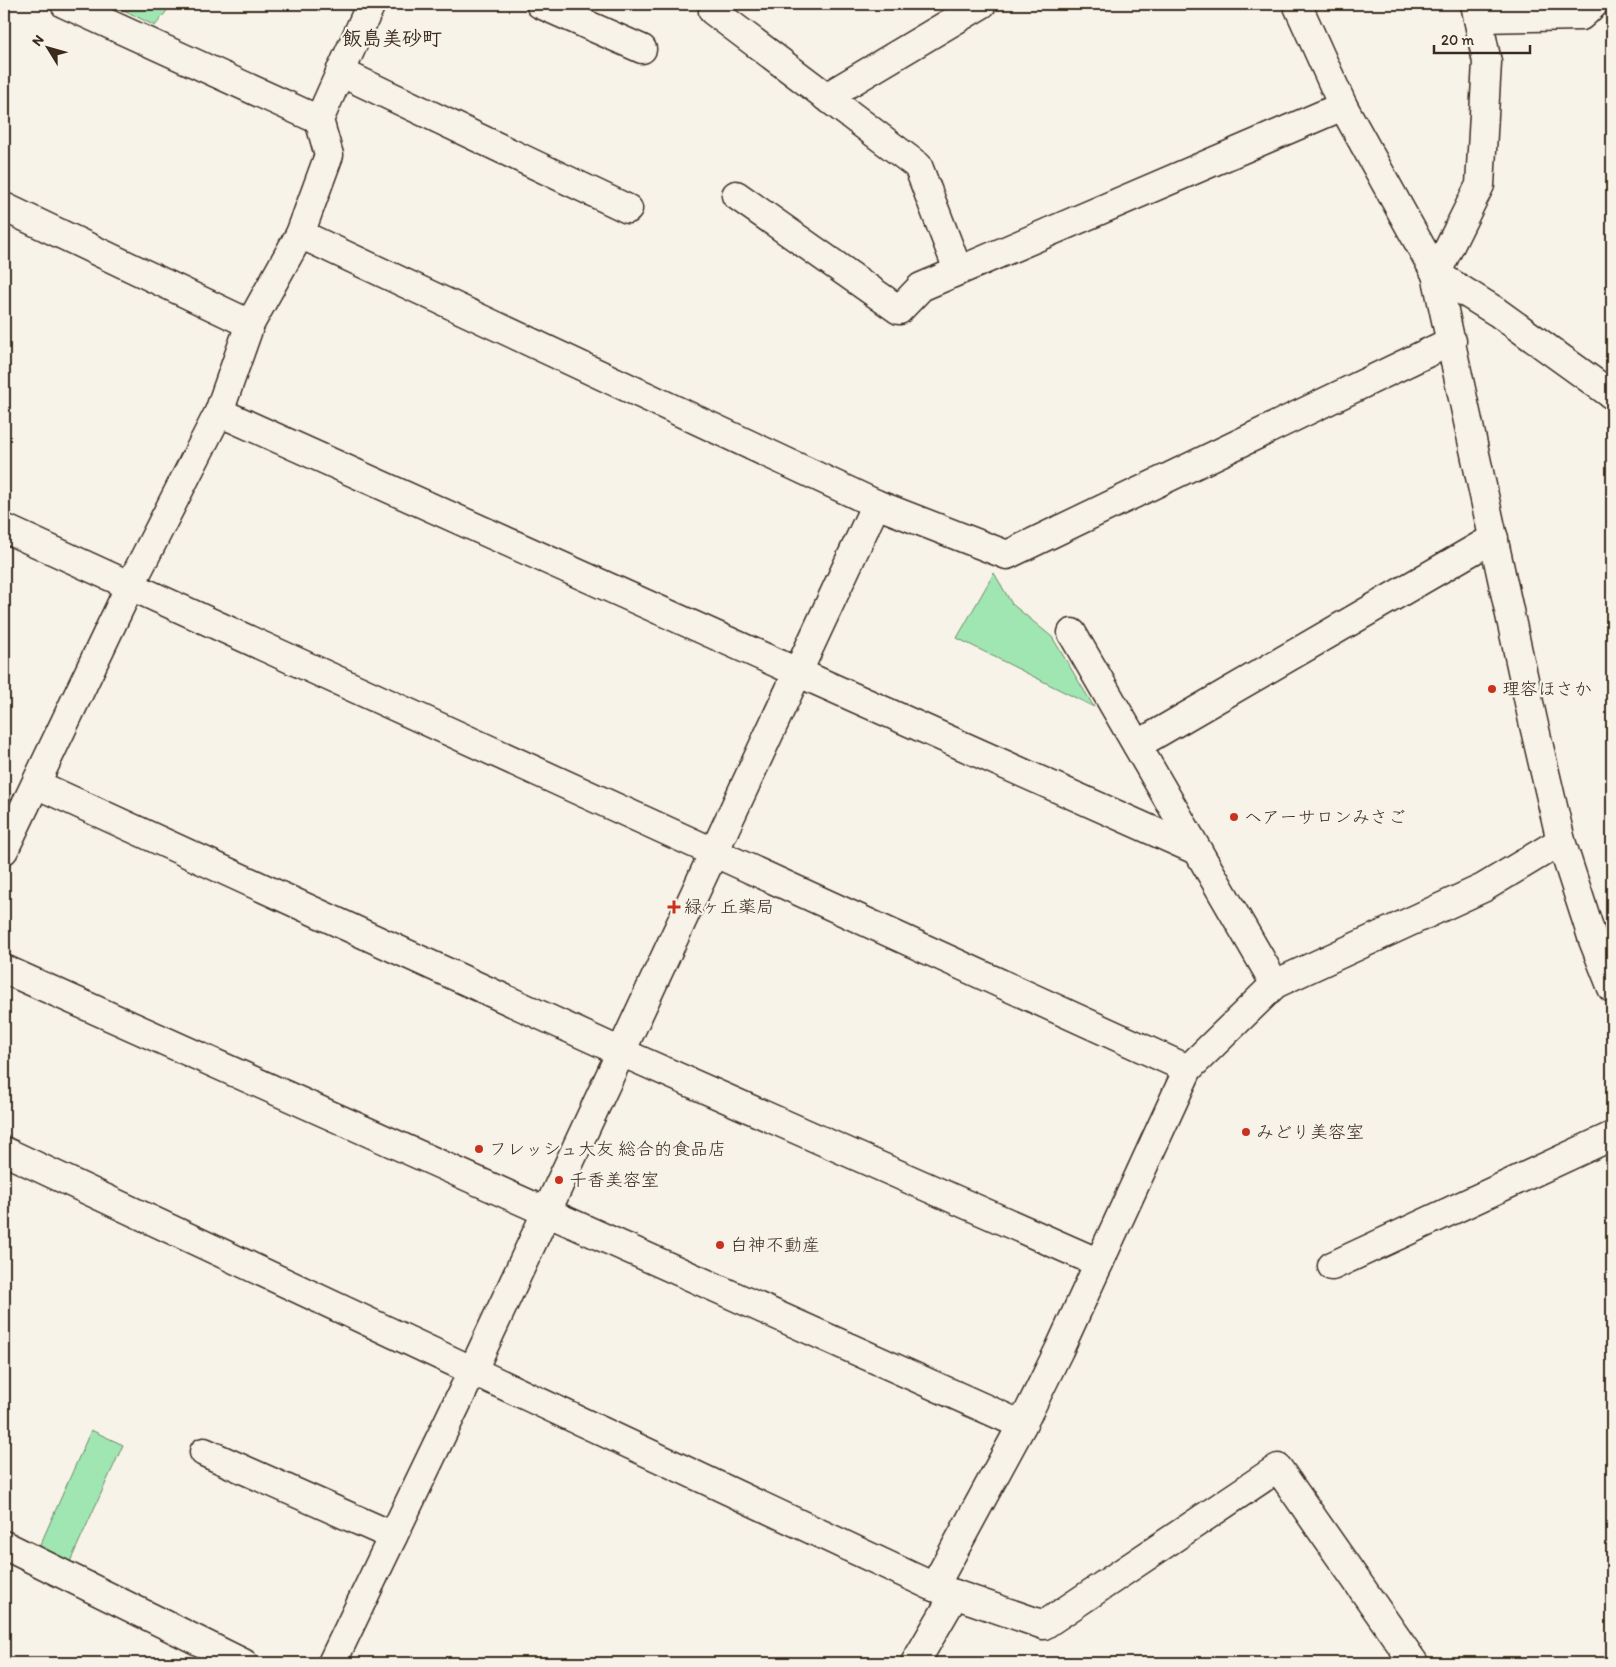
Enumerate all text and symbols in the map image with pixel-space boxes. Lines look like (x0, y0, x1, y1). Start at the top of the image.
north arrow (22, 22, 72, 72)
scale bar (1434, 22, 1530, 54)
district label: 飯島美砂町 (342, 26, 442, 50)
text: 20 m (1441, 31, 1475, 49)
text: N (28, 32, 48, 49)
place label: 理容ほさか (1502, 678, 1592, 700)
marker: 理容ほさか (1486, 683, 1498, 695)
place label: ヘアーサロンみさご (1244, 806, 1406, 828)
marker: ヘアーサロンみさご (1228, 811, 1240, 823)
place label: 緑ヶ丘薬局 (684, 896, 774, 918)
marker: 緑ヶ丘薬局 (668, 901, 680, 913)
place label: みどり美容室 (1256, 1121, 1364, 1143)
marker: みどり美容室 (1240, 1126, 1252, 1138)
place label: フレッシュ大友 総合的食品店 (489, 1138, 726, 1160)
marker: フレッシュ大友 総合的食品店 (473, 1143, 485, 1155)
place label: 千香美容室 (569, 1169, 659, 1191)
marker: 千香美容室 (553, 1174, 565, 1186)
place label: 白神不動産 (730, 1234, 820, 1256)
marker: 白神不動産 (714, 1239, 726, 1251)

